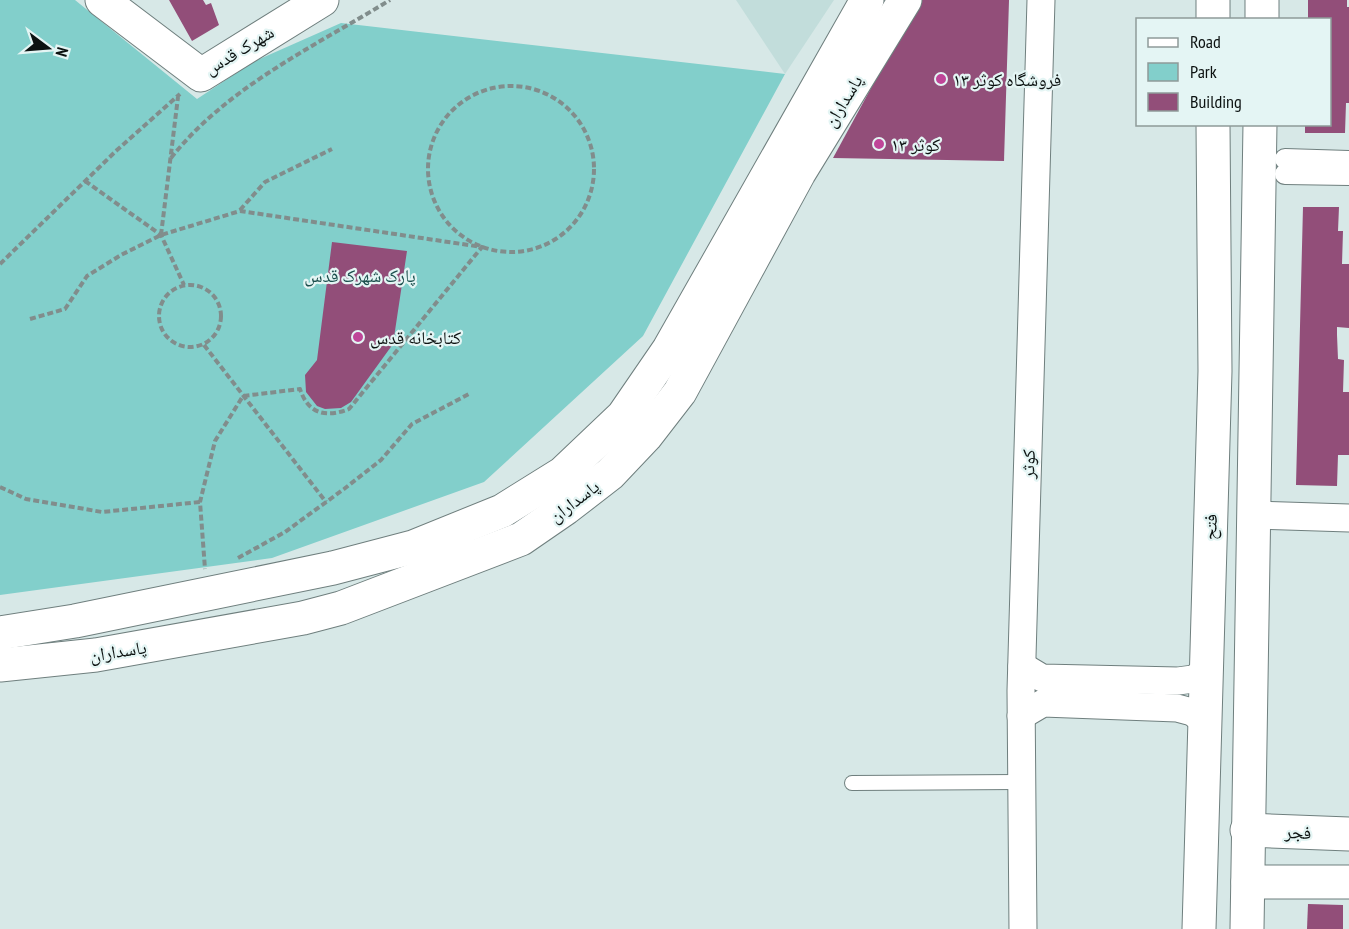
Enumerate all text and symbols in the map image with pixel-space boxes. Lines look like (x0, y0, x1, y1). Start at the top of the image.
north arrow (18, 18, 78, 78)
legend (1136, 18, 1331, 126)
street label: شهرک قدس (200, 20, 278, 80)
text: Road (1190, 30, 1221, 53)
text: N (52, 45, 73, 59)
text: Park (1190, 60, 1217, 83)
place label: فروشگاه کوثر ۱۳ (953, 68, 1061, 91)
street label: پاسداران (818, 71, 868, 132)
marker: فروشگاه کوثر ۱۳ (934, 72, 948, 86)
text: Building (1190, 90, 1242, 113)
place label: کوثر ۱۳ (891, 133, 941, 156)
marker: کوثر ۱۳ (872, 137, 886, 151)
park label: پارک شهرک قدس (304, 264, 416, 287)
place label: کتابخانه قدس (370, 326, 462, 349)
marker: کتابخانه قدس (351, 330, 365, 344)
street label: کوثر (1016, 448, 1040, 480)
street label: پاسداران (544, 475, 604, 528)
street label: فتح (1198, 514, 1223, 540)
street label: پاسداران (88, 635, 148, 667)
street label: فجر (1283, 820, 1312, 844)

